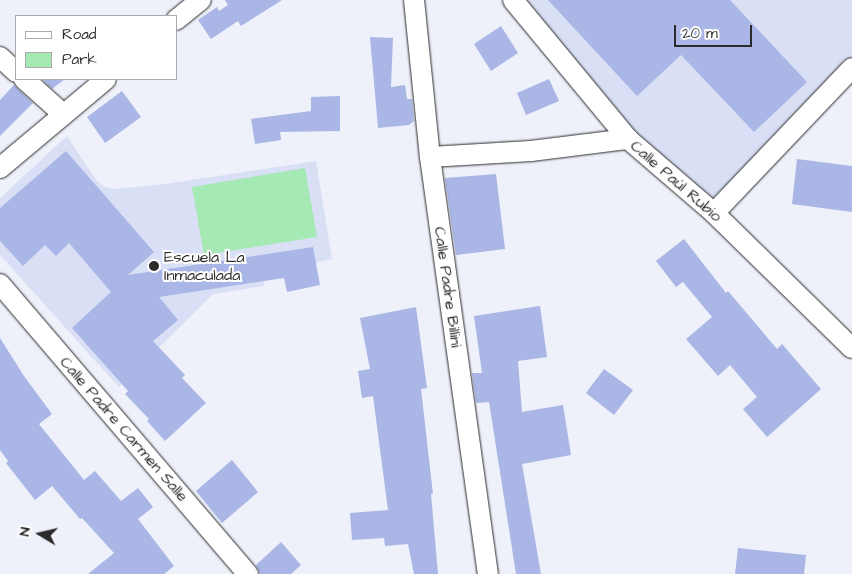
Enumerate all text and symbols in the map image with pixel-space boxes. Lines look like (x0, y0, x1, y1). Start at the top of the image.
legend (15, 15, 178, 80)
scale bar (677, 15, 754, 47)
text: 20 m (682, 23, 718, 44)
text: Road (62, 24, 96, 45)
text: Park (62, 49, 97, 70)
street label: Calle Paúl Rubio (626, 136, 726, 226)
street label: Calle Padre Billini (430, 225, 466, 349)
place label: Escuela La Inmaculada (164, 247, 245, 285)
marker: Escuela La Inmaculada (148, 260, 160, 272)
street label: Calle Padre Carmen Salle (56, 353, 192, 505)
north arrow (15, 509, 65, 559)
text: N (15, 526, 36, 538)

